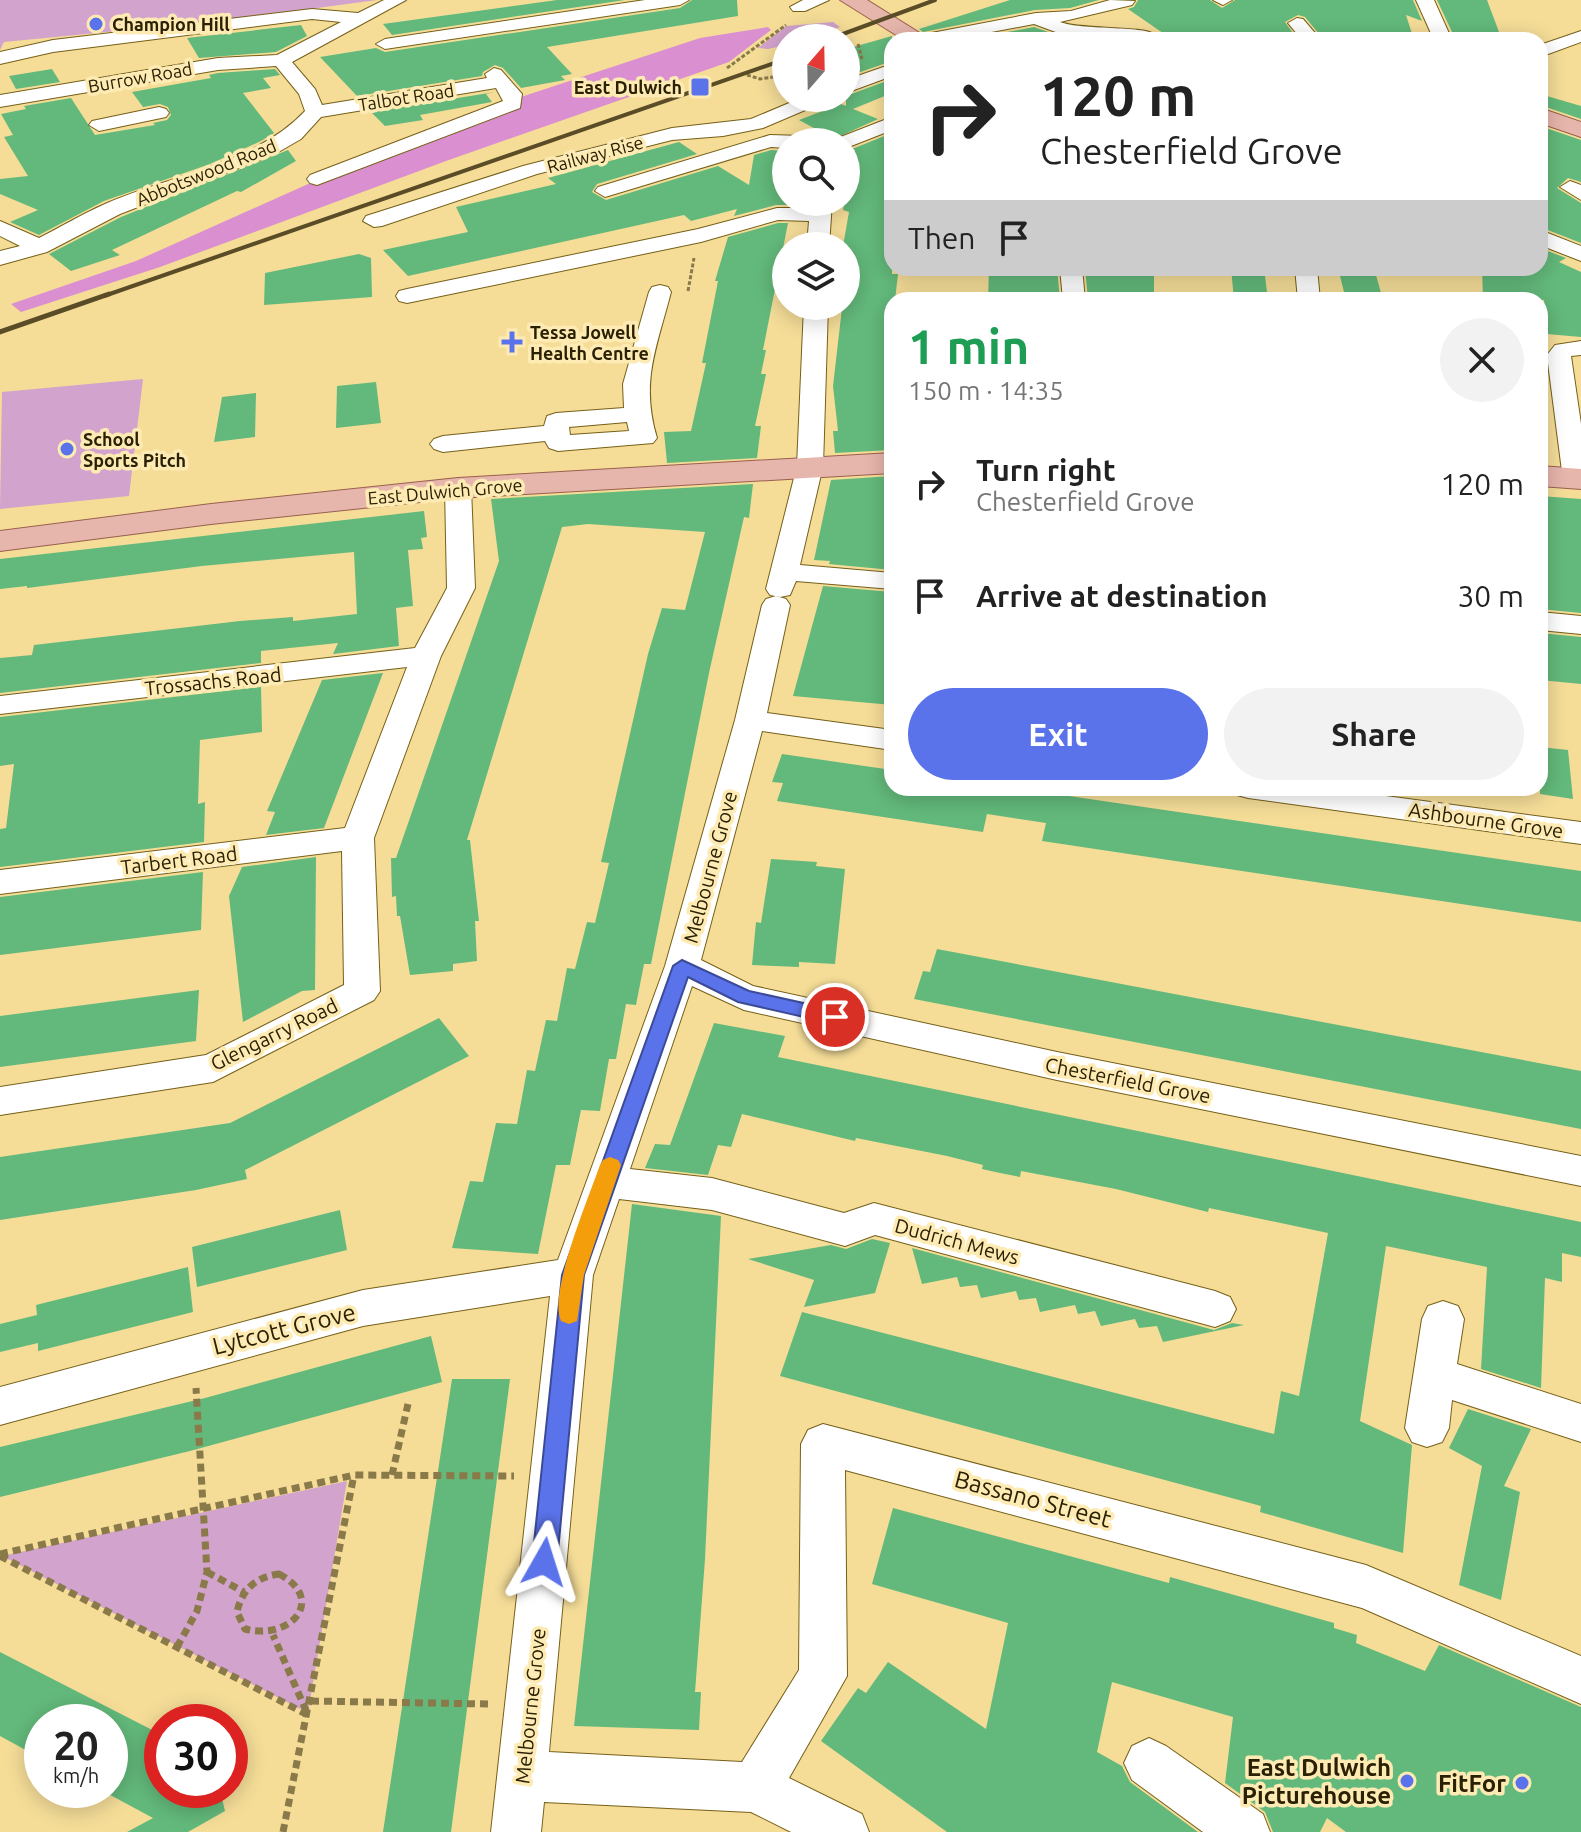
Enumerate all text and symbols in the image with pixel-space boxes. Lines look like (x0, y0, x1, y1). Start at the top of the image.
place label: Champion Hill (112, 14, 230, 34)
marker: Champion Hill (87, 15, 105, 33)
north arrow (772, 24, 860, 112)
map controls (772, 24, 860, 320)
street label: Burrow Road (86, 58, 194, 96)
icon: right (908, 64, 1012, 168)
text: 120 m (1040, 64, 1196, 127)
marker: East Dulwich (689, 76, 711, 98)
place label: East Dulwich (574, 77, 682, 97)
street label: Talbot Road (357, 80, 455, 114)
button: search (772, 128, 860, 216)
text: Chesterfield Grove (1040, 130, 1343, 171)
street label: Railway Rise (545, 132, 645, 176)
street label: Abbotswood Road (133, 135, 279, 209)
icon: arrive (992, 216, 1036, 260)
text: Then (908, 221, 976, 255)
button: layers (772, 232, 860, 320)
button: close (1440, 318, 1524, 402)
text: 1 min (908, 319, 1029, 373)
place label: Tessa Jowell Health Centre (530, 322, 649, 363)
marker: Tessa Jowell Health Centre (501, 331, 523, 353)
text: 150 m · 14:35 (908, 376, 1064, 405)
place label: School Sports Pitch (83, 429, 186, 470)
marker: School Sports Pitch (58, 440, 76, 458)
text: Turn right (976, 453, 1116, 487)
icon: right (908, 462, 952, 506)
text: 120 m (1440, 467, 1524, 501)
street label: East Dulwich Grove (367, 474, 523, 508)
text: Chesterfield Grove (976, 487, 1195, 516)
icon: arrive (908, 574, 952, 618)
text: Arrive at destination (976, 579, 1268, 613)
text: 30 m (1457, 579, 1524, 613)
street label: Trossachs Road (143, 662, 283, 700)
button: Exit (908, 688, 1208, 780)
button: Share (1224, 688, 1524, 780)
street label: Melbourne Grove (679, 789, 741, 945)
street label: Ashbourne Grove (1407, 798, 1565, 842)
street label: Tarbert Road (120, 841, 238, 879)
pin (801, 983, 869, 1051)
street label: Glengarry Road (207, 993, 341, 1075)
icon: arrive (813, 995, 857, 1039)
street label: Chesterfield Grove (1043, 1053, 1213, 1107)
street label: Dudrich Mews (892, 1213, 1022, 1269)
street label: Lytcott Grove (210, 1298, 358, 1360)
street label: Bassano Street (952, 1465, 1115, 1533)
position arrow (502, 1520, 586, 1604)
street label: Melbourne Grove (510, 1627, 550, 1785)
speed limit sign: 30 (144, 1704, 248, 1808)
text: 20 (53, 1723, 99, 1768)
place label: East Dulwich Picturehouse (1242, 1754, 1391, 1809)
text: km/h (53, 1764, 99, 1787)
place label: FitFor (1438, 1770, 1506, 1797)
marker: East Dulwich Picturehouse (1398, 1772, 1416, 1790)
marker: FitFor (1513, 1774, 1531, 1792)

